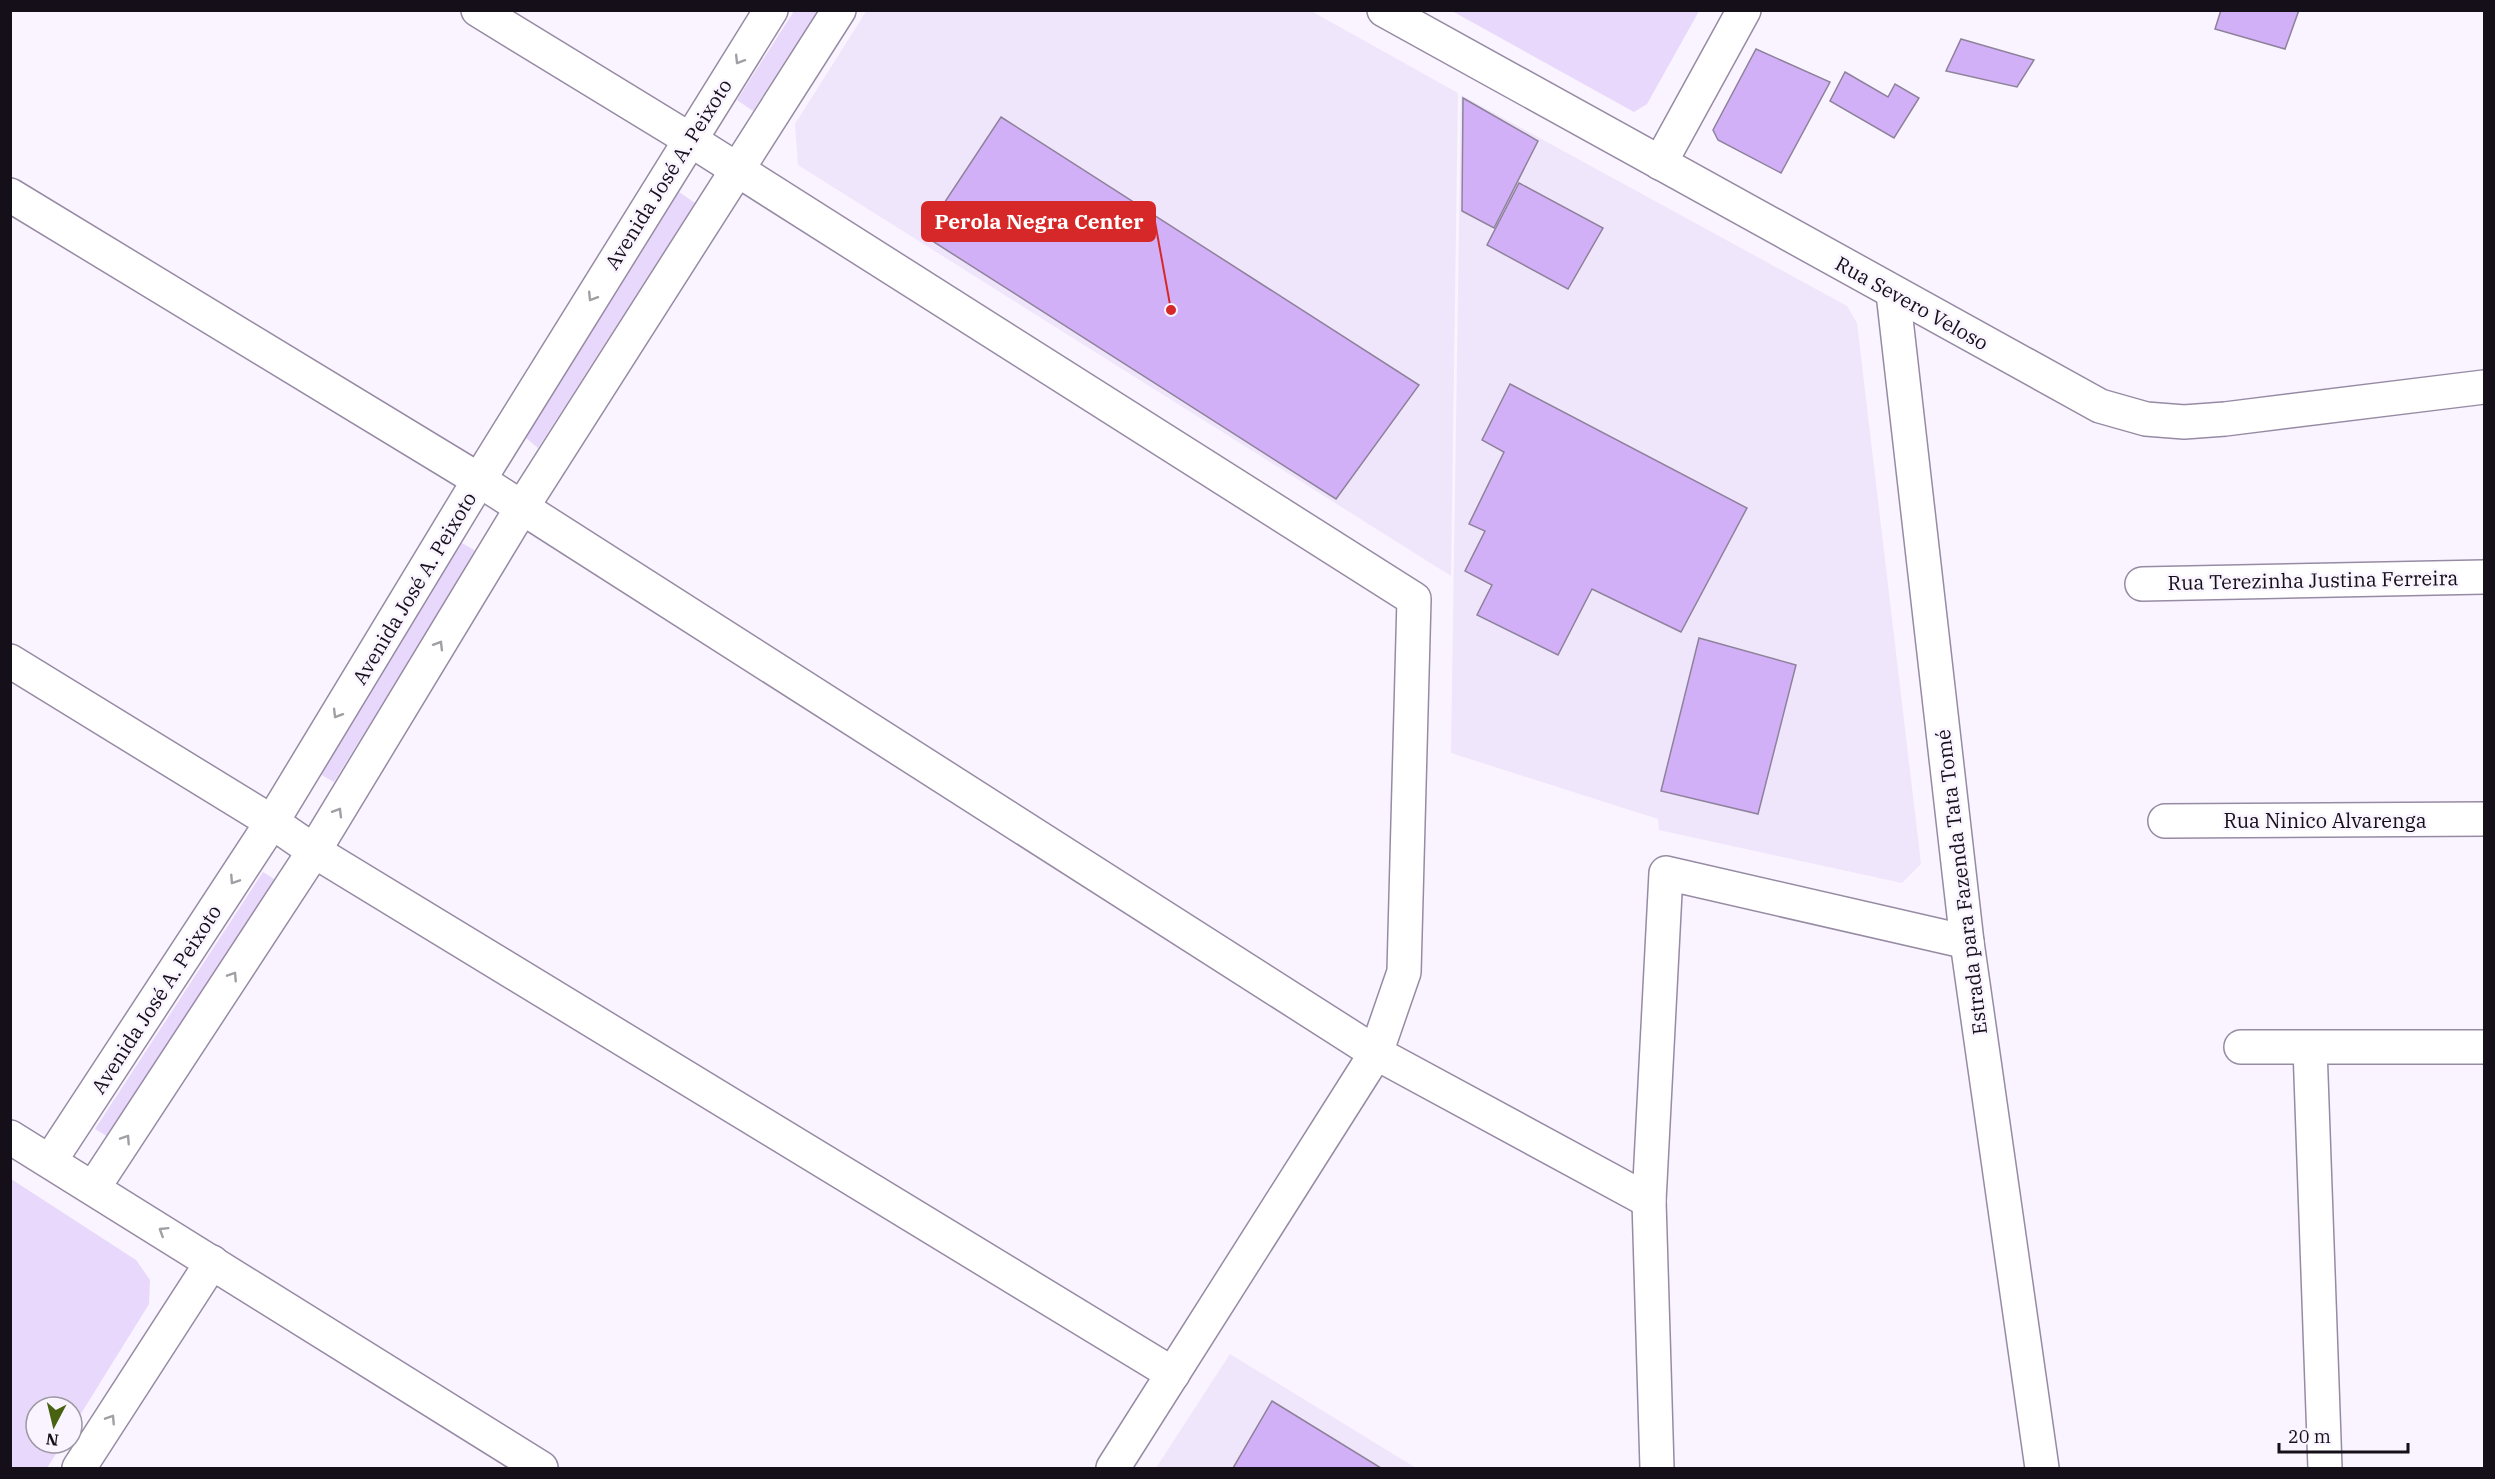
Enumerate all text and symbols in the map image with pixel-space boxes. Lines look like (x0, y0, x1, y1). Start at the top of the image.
one-way arrow (735, 54, 747, 64)
street label: Avenida José A. Peixoto (598, 73, 738, 275)
callout: Perola Negra Center (922, 202, 1155, 241)
text: Perola Negra Center (934, 207, 1144, 235)
street label: Rua Severo Veloso (1831, 250, 1993, 356)
one-way arrow (587, 291, 599, 301)
street label: Avenida José A. Peixoto (346, 487, 482, 689)
street label: Rua Terezinha Justina Ferreira (2167, 564, 2459, 596)
one-way arrow (432, 641, 444, 651)
one-way arrow (333, 708, 345, 718)
street label: Estrada para Fazenda Tata Tomé (1929, 728, 1993, 1036)
street label: Rua Ninico Alvarenga (2223, 807, 2427, 834)
one-way arrow (331, 808, 343, 818)
one-way arrow (230, 873, 241, 884)
street label: Avenida José A. Peixoto (85, 899, 227, 1099)
one-way arrow (226, 971, 237, 982)
one-way arrow (119, 1134, 130, 1145)
one-way arrow (159, 1226, 169, 1238)
north arrow (24, 1395, 84, 1455)
one-way arrow (104, 1415, 115, 1426)
scale bar (2279, 1416, 2408, 1454)
text: 20 m (2288, 1425, 2331, 1448)
text: N (45, 1429, 60, 1451)

